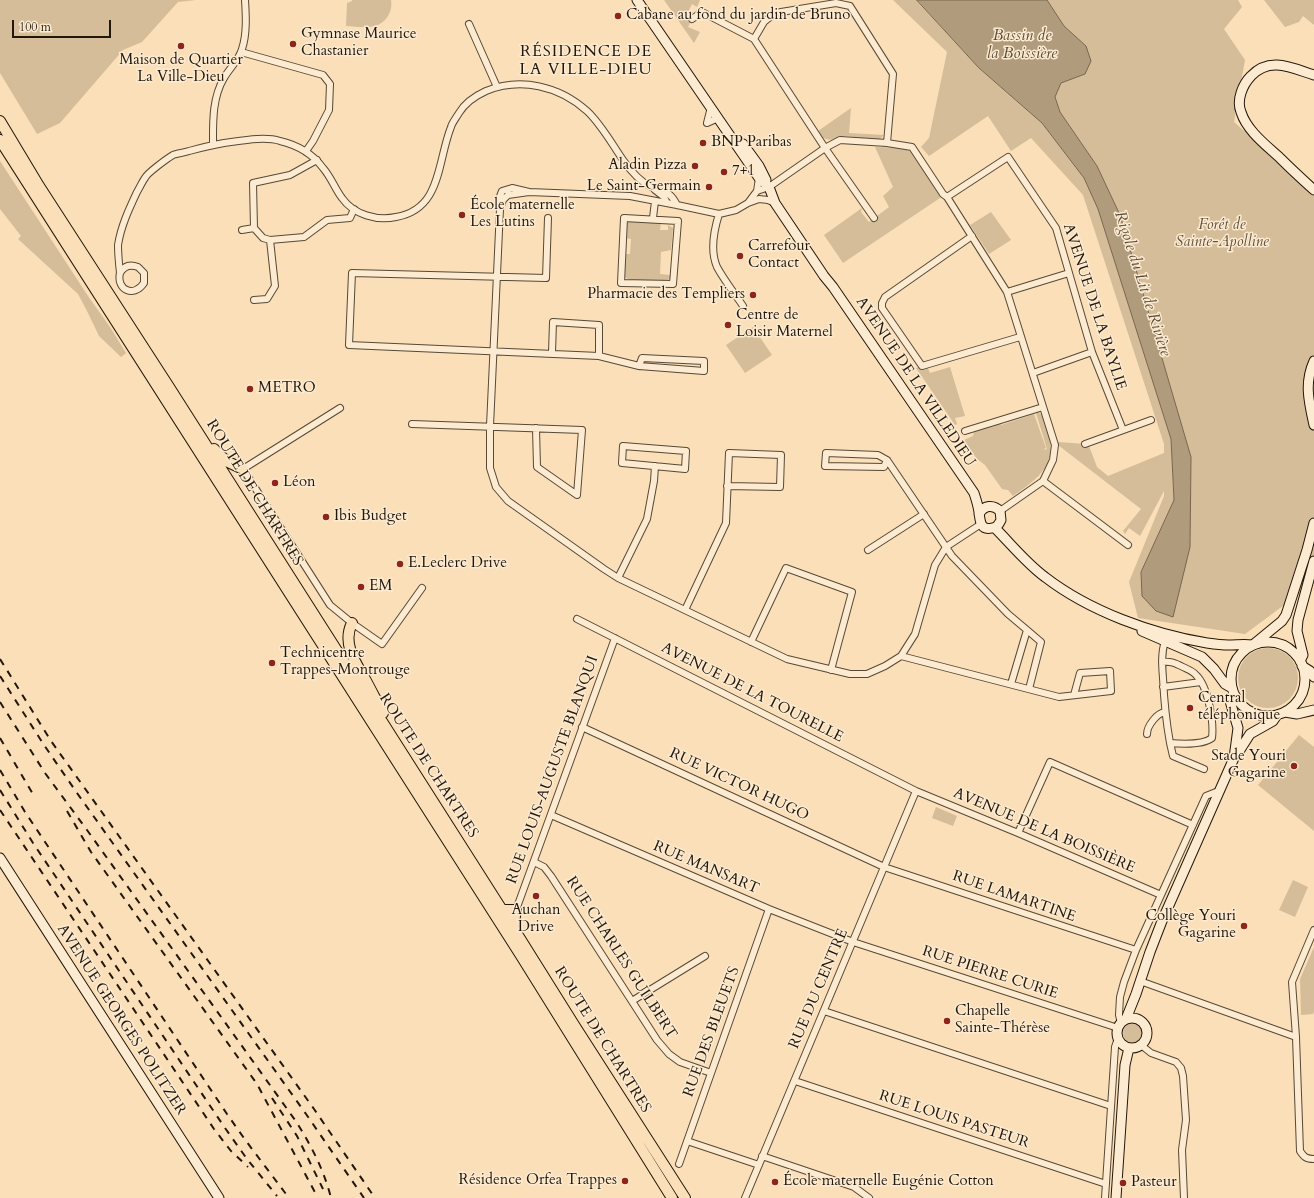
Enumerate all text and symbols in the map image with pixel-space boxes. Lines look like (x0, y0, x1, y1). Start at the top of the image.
place label: Cabane au fond du jardin de Bruno (626, 7, 850, 25)
marker: Cabane au fond du jardin de Bruno (613, 11, 623, 21)
scale bar (14, 12, 113, 38)
text: 100 m (19, 19, 51, 35)
place label: Gymnase Maurice Chastanier (301, 26, 417, 61)
water label: Bassin de la Boissière (987, 26, 1057, 64)
marker: Gymnase Maurice Chastanier (288, 39, 298, 49)
marker: Maison de Quartier La Ville-Dieu (176, 41, 186, 51)
district label: RÉSIDENCE DE LA VILLE-DIEU (519, 42, 653, 80)
place label: Maison de Quartier La Ville-Dieu (119, 52, 243, 87)
place label: BNP Paribas (711, 134, 791, 152)
marker: BNP Paribas (698, 138, 708, 148)
place label: Aladin Pizza (608, 157, 687, 175)
marker: Aladin Pizza (690, 161, 700, 171)
place label: 7+1 (732, 163, 755, 181)
marker: 7+1 (719, 167, 729, 177)
place label: Le Saint-Germain (587, 178, 701, 196)
marker: Le Saint-Germain (704, 182, 714, 192)
place label: École maternelle Les Lutins (470, 197, 575, 232)
water label: Rigole du Lit de Rivière (1109, 209, 1175, 359)
marker: École maternelle Les Lutins (457, 210, 467, 220)
park label: Forêt de Sainte-Apolline (1175, 217, 1269, 252)
street label: AVENUE DE LA BAYLIE (1059, 221, 1129, 393)
place label: Carrefour Contact (748, 238, 810, 273)
marker: Carrefour Contact (735, 251, 745, 261)
place label: Pharmacie des Templiers (587, 286, 745, 304)
marker: Pharmacie des Templiers (748, 290, 758, 300)
street label: AVENUE DE LA VILLEDIEU (851, 294, 979, 470)
place label: Centre de Loisir Maternel (736, 307, 833, 342)
marker: Centre de Loisir Maternel (723, 320, 733, 330)
place label: METRO (258, 380, 316, 398)
marker: METRO (245, 384, 255, 394)
street label: ROUTE DE CHARTRES (202, 417, 306, 569)
place label: Léon (283, 474, 316, 492)
marker: Léon (270, 478, 280, 488)
place label: Ibis Budget (334, 508, 407, 526)
marker: Ibis Budget (321, 512, 331, 522)
place label: E.Leclerc Drive (408, 555, 507, 573)
marker: E.Leclerc Drive (395, 559, 405, 569)
place label: EM (369, 578, 392, 596)
marker: EM (356, 582, 366, 592)
street label: AVENUE DE LA TOURELLE (658, 639, 846, 747)
place label: Technicentre Trappes-Montrouge (280, 645, 410, 680)
street label: RUE LOUIS-AUGUSTE BLANQUI (503, 653, 603, 887)
marker: Technicentre Trappes-Montrouge (267, 658, 277, 668)
street label: ROUTE DE CHARTRES (375, 690, 481, 842)
place label: Central téléphonique (1198, 690, 1280, 725)
marker: Central téléphonique (1185, 703, 1195, 713)
street label: RUE VICTOR HUGO (667, 745, 811, 825)
place label: Stade Youri Gagarine (1211, 748, 1286, 783)
marker: Stade Youri Gagarine (1289, 761, 1299, 771)
street label: AVENUE DE LA BOISSIÈRE (950, 784, 1138, 878)
street label: RUE MANSART (650, 838, 762, 898)
street label: RUE LAMARTINE (950, 867, 1078, 927)
street label: RUE CHARLES GUILBERT (562, 873, 680, 1043)
marker: Auchan Drive (531, 891, 541, 901)
place label: Auchan Drive (512, 902, 560, 937)
place label: Collège Youri Gagarine (1146, 908, 1236, 943)
street label: AVENUE GEORGES POLITZER (53, 921, 189, 1119)
marker: Collège Youri Gagarine (1239, 921, 1249, 931)
street label: RUE DU CENTRE (786, 926, 852, 1052)
street label: RUE PIERRE CURIE (920, 943, 1060, 1003)
street label: ROUTE DE CHARTRES (550, 964, 654, 1116)
street label: RUE DES BLEUETS (680, 964, 744, 1100)
place label: Chapelle Sainte-Thérèse (955, 1003, 1050, 1038)
marker: Chapelle Sainte-Thérèse (942, 1016, 952, 1026)
street label: RUE LOUIS PASTEUR (877, 1087, 1031, 1153)
place label: Résidence Orfea Trappes (458, 1172, 617, 1190)
place label: École maternelle Eugénie Cotton (783, 1173, 994, 1191)
place label: Pasteur (1131, 1174, 1177, 1192)
marker: Résidence Orfea Trappes (620, 1176, 630, 1186)
marker: École maternelle Eugénie Cotton (770, 1177, 780, 1187)
marker: Pasteur (1118, 1178, 1128, 1188)

